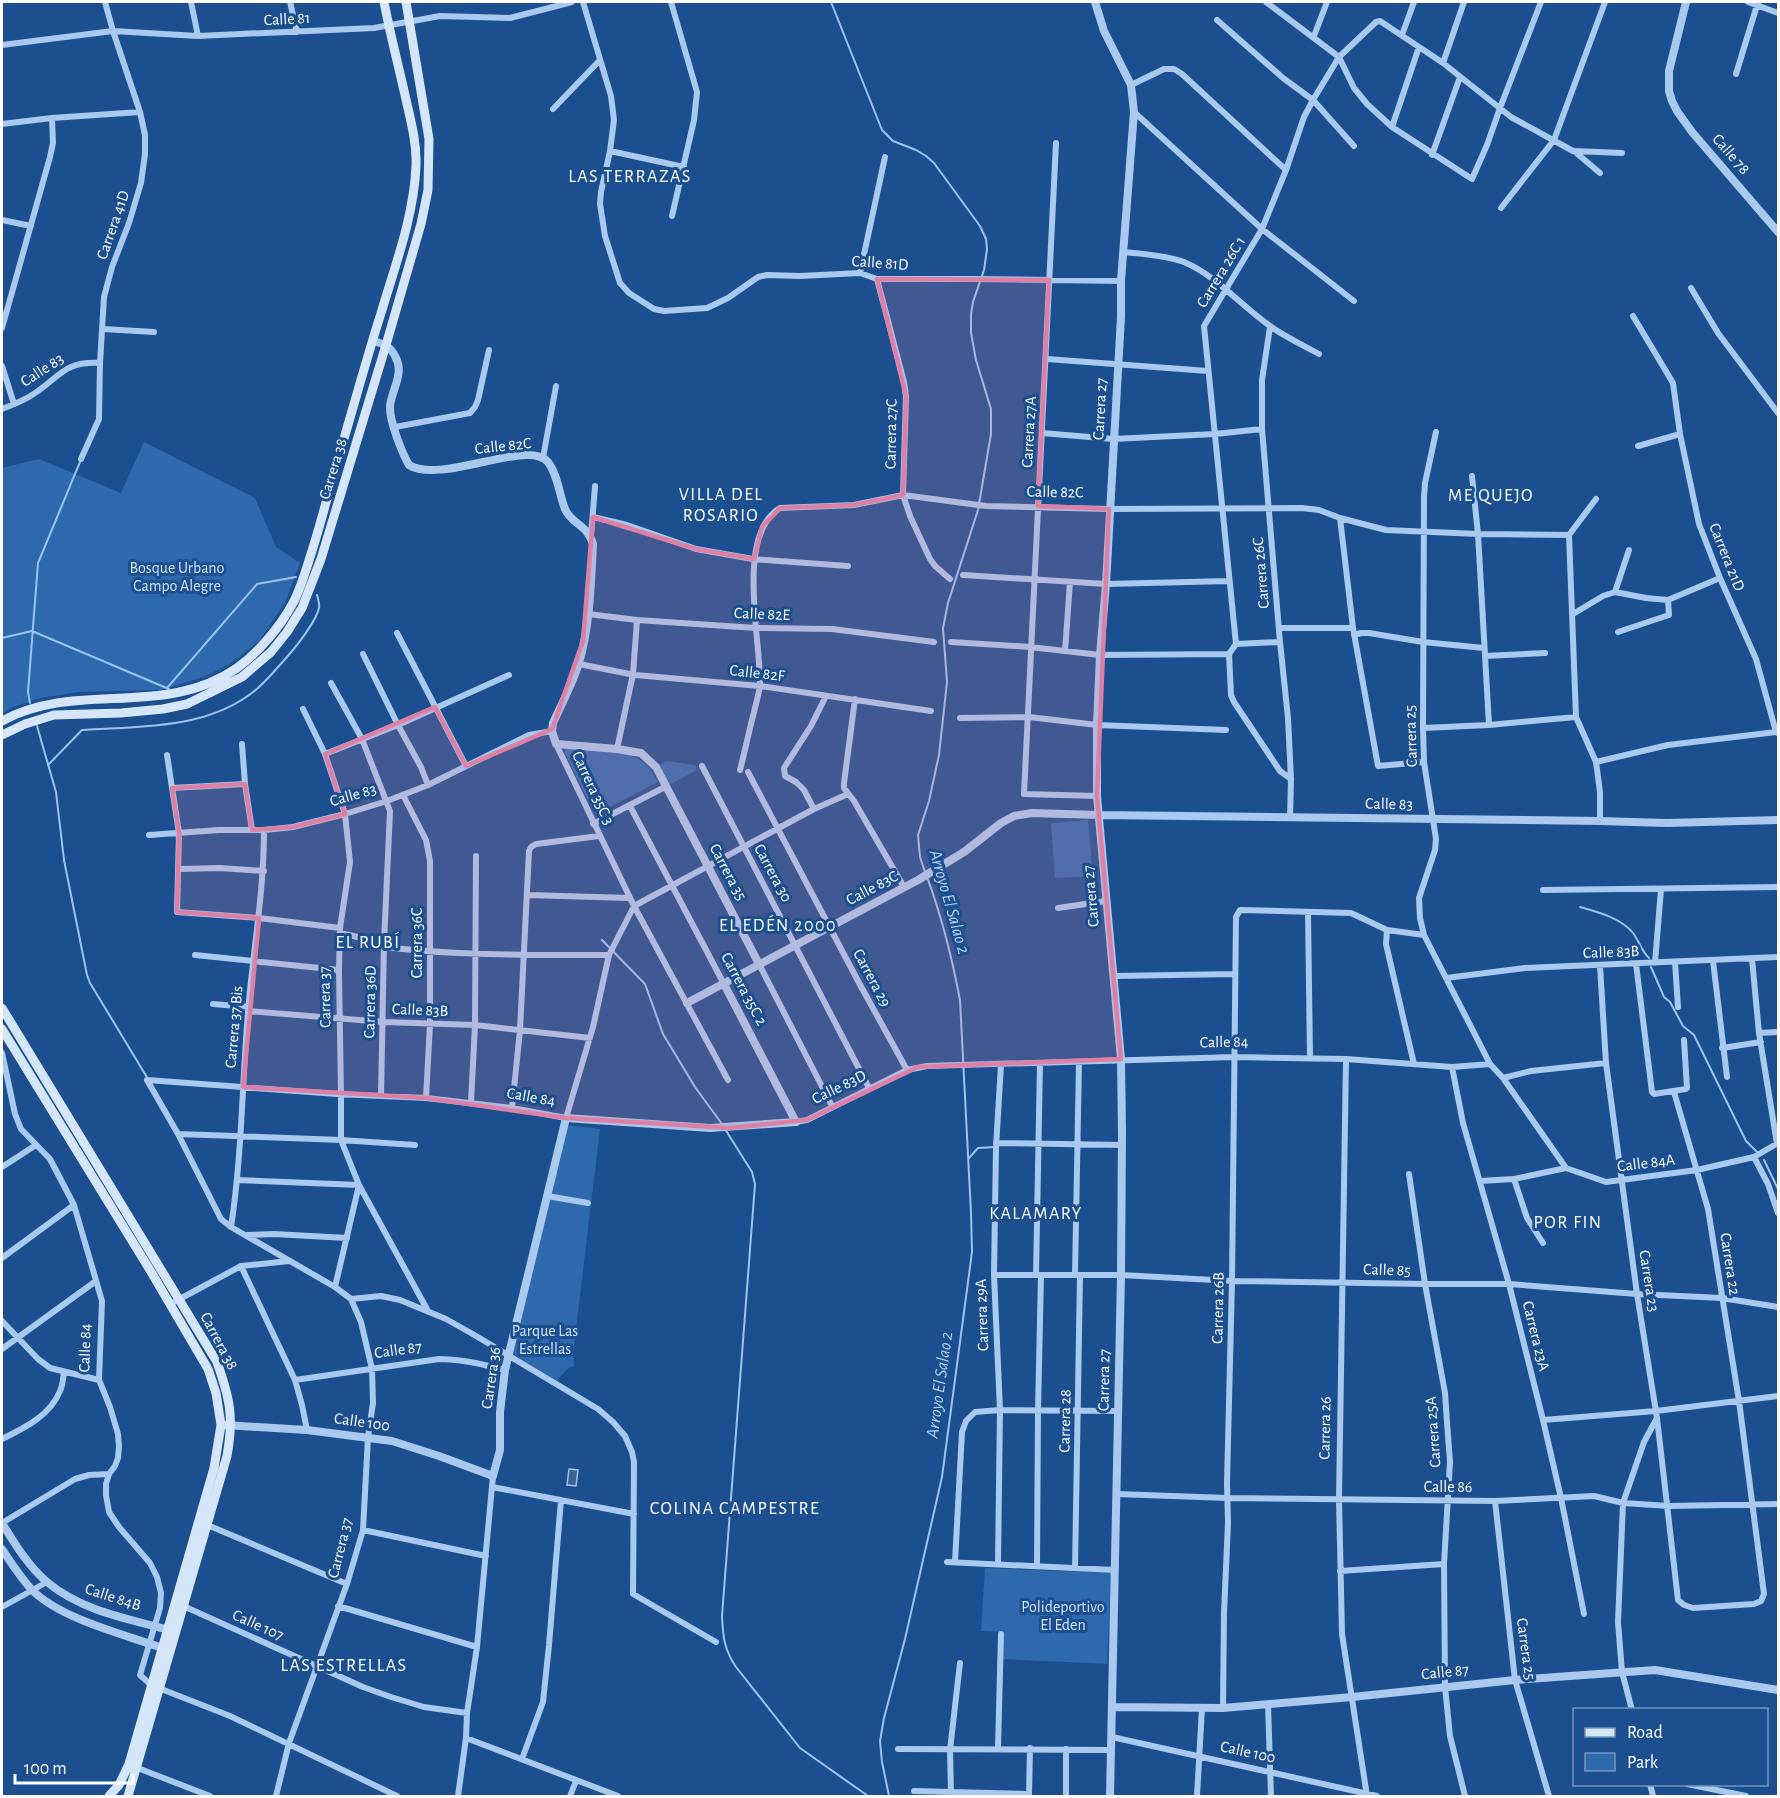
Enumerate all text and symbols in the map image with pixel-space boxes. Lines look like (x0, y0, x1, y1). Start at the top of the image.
street label: Calle 81 (263, 10, 311, 28)
street label: Calle 78 (1709, 131, 1753, 177)
district label: LAS TERRAZAS (568, 168, 692, 186)
street label: Carrera 41D (94, 188, 132, 262)
street label: Carrera 26C 1 (1194, 234, 1248, 310)
street label: Calle 81D (851, 253, 909, 273)
street label: Calle 83 (18, 350, 66, 390)
street label: Carrera 27 (1090, 377, 1110, 441)
street label: Carrera 27A (1019, 396, 1039, 468)
street label: Carrera 27C (882, 399, 900, 469)
street label: Calle 82C (474, 435, 532, 457)
street label: Carrera 38 (316, 437, 350, 501)
street label: Calle 82C (1026, 484, 1084, 500)
district label: VILLA DEL ROSARIO (679, 486, 763, 525)
district label: ME QUEJO (1448, 487, 1534, 505)
street label: Carrera 21D (1706, 521, 1748, 593)
street label: Carrera 26C (1250, 537, 1272, 609)
park label: Bosque Urbano Campo Alegre (130, 560, 225, 594)
street label: Calle 82E (734, 605, 791, 623)
street label: Calle 82F (729, 662, 786, 684)
street label: Carrera 25 (1402, 705, 1420, 767)
street label: Carrera 35C 3 (569, 749, 617, 827)
street label: Calle 83 (328, 781, 378, 809)
street label: Calle 83 (1365, 796, 1413, 812)
street label: Carrera 35 (706, 841, 750, 903)
street label: Carrera 30 (751, 841, 795, 905)
water label: Arroyo El Salao 2 (925, 847, 972, 956)
street label: Carrera 27 (1080, 864, 1102, 928)
street label: Calle 83C (843, 868, 901, 908)
street label: Carrera 36C (409, 908, 425, 978)
district label: EL EDÉN 2000 (719, 914, 837, 935)
district label: EL RUBÍ (335, 931, 401, 952)
street label: Calle 83B (1583, 943, 1639, 961)
street label: Carrera 29 (850, 946, 894, 1010)
street label: Carrera 35C 2 (718, 950, 770, 1028)
street label: Carrera 36D (361, 965, 379, 1039)
street label: Carrera 37 (316, 966, 334, 1028)
street label: Carrera 37 Bis (222, 985, 246, 1069)
street label: Calle 83B (392, 1001, 448, 1019)
street label: Calle 84 (1199, 1034, 1249, 1050)
street label: Calle 83D (809, 1067, 869, 1107)
street label: Calle 84 (506, 1085, 557, 1109)
street label: Calle 84A (1616, 1152, 1676, 1174)
district label: KALAMARY (989, 1205, 1083, 1223)
district label: POR FIN (1533, 1214, 1603, 1232)
street label: Carrera 22 (1717, 1232, 1743, 1296)
street label: Carrera 23 (1636, 1249, 1662, 1313)
street label: Calle 85 (1363, 1261, 1411, 1279)
street label: Carrera 26B (1209, 1272, 1227, 1344)
street label: Carrera 29A (973, 1279, 991, 1351)
street label: Carrera 23A (1520, 1299, 1552, 1373)
street label: Carrera 38 (197, 1310, 241, 1372)
street label: Calle 84 (76, 1323, 94, 1373)
park label: Parque Las Estrellas (512, 1323, 578, 1357)
water label: Arroyo El Salao 2 (923, 1331, 956, 1440)
street label: Calle 87 (373, 1339, 423, 1361)
street label: Carrera 36 (479, 1346, 503, 1410)
street label: Carrera 27 (1095, 1348, 1113, 1411)
street label: Carrera 28 (1056, 1389, 1074, 1453)
street label: Carrera 26 (1316, 1396, 1334, 1460)
street label: Carrera 25A (1423, 1396, 1443, 1468)
street label: Calle 100 (333, 1410, 391, 1434)
street label: Calle 86 (1424, 1479, 1472, 1495)
district label: COLINA CAMPESTRE (650, 1500, 820, 1518)
street label: Carrera 37 (325, 1516, 355, 1580)
street label: Calle 84B (83, 1581, 143, 1613)
park label: Polideportivo El Eden (1021, 1599, 1105, 1633)
street label: Calle 107 (230, 1607, 286, 1643)
street label: Carrera 25 (1514, 1617, 1538, 1681)
district label: LAS ESTRELLAS (280, 1657, 408, 1675)
street label: Calle 87 (1420, 1662, 1470, 1682)
legend (1573, 1708, 1768, 1786)
text: Road (1627, 1724, 1663, 1742)
street label: Calle 100 (1219, 1738, 1277, 1766)
scale bar (15, 1747, 134, 1785)
text: Park (1627, 1754, 1659, 1772)
text: 100 m (24, 1760, 67, 1778)

